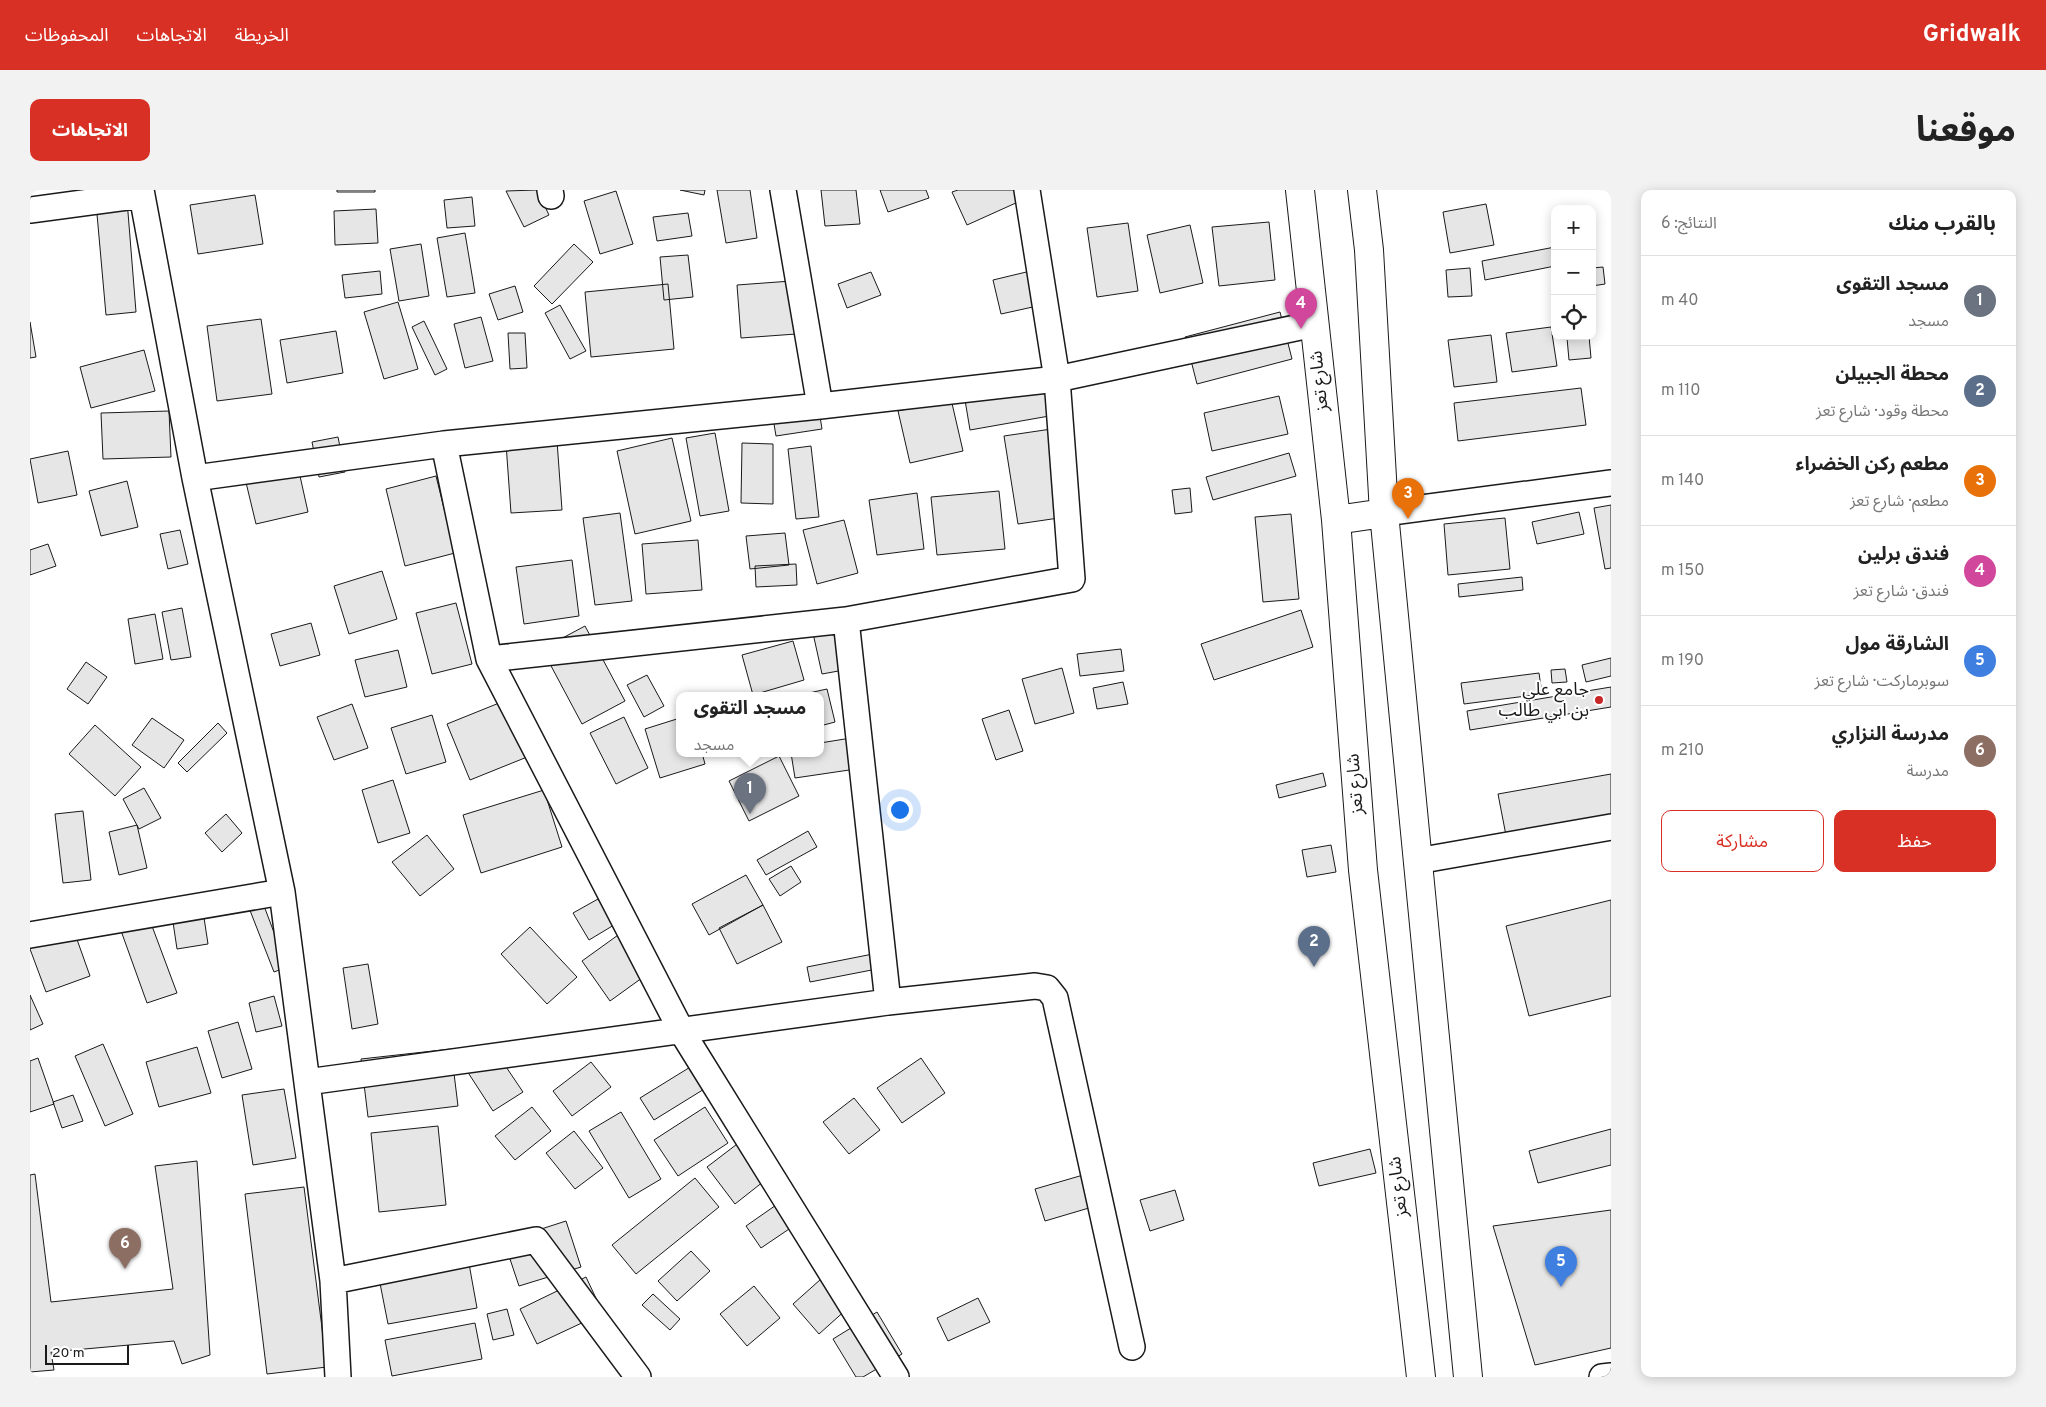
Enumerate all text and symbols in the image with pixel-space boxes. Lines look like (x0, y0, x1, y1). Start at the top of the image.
text: Gridwalk (1923, 20, 2021, 50)
text: المحفوظات (25, 25, 109, 48)
text: الاتجاهات (137, 25, 207, 48)
text: الخريطة (235, 25, 289, 48)
button: الاتجاهات (30, 99, 150, 161)
text: موقعنا (1916, 110, 2016, 154)
map controls (1551, 205, 1596, 340)
button: + (1551, 205, 1596, 250)
text: بالقرب منك (1888, 211, 1996, 238)
text: النتائج: 6 (1661, 214, 1717, 234)
button: − (1551, 250, 1596, 295)
text: مسجد التقوى (1836, 273, 1949, 297)
pin: 4 (1285, 288, 1317, 329)
text: 40 m (1661, 291, 1699, 311)
text: 1 (1977, 291, 1983, 311)
button: locate (1551, 295, 1596, 340)
text: مسجد (1908, 312, 1949, 332)
street label: شارع تعز (1305, 349, 1336, 414)
text: محطة الجبيلن (1836, 363, 1949, 387)
text: 110 m (1661, 381, 1701, 401)
text: 2 (1975, 381, 1985, 401)
text: محطة وقود · شارع تعز (1816, 402, 1949, 422)
text: مطعم ركن الخضراء (1795, 453, 1949, 477)
text: 140 m (1661, 471, 1704, 491)
text: 3 (1975, 471, 1985, 491)
pin: 3 (1392, 478, 1424, 519)
text: مطعم · شارع تعز (1850, 492, 1949, 512)
text: فندق برلين (1858, 543, 1949, 567)
text: 150 m (1661, 561, 1704, 581)
text: 4 (1975, 561, 1985, 581)
text: فندق · شارع تعز (1854, 582, 1949, 602)
text: الشارقة مول (1846, 633, 1949, 657)
text: 190 m (1661, 651, 1704, 671)
text: 5 (1975, 651, 1985, 671)
text: سوبرماركت · شارع تعز (1815, 672, 1949, 692)
place label: جامع علي بن ابي طالب (1498, 679, 1589, 723)
popup (676, 692, 824, 757)
marker: جامع علي بن ابي طالب (1593, 694, 1605, 706)
text: مسجد التقوى (694, 697, 806, 721)
text: مدرسة النزاري (1832, 723, 1949, 747)
text: مسجد (694, 736, 734, 756)
text: 210 m (1661, 741, 1704, 761)
text: 6 (1975, 741, 1985, 761)
street label: شارع تعز (1342, 753, 1371, 816)
text: مدرسة (1906, 762, 1949, 782)
pin: 1 (734, 773, 766, 814)
your location (887, 797, 913, 823)
button: مشاركة (1661, 810, 1824, 872)
button: حفظ (1834, 810, 1996, 872)
pin: 2 (1298, 926, 1330, 967)
street label: شارع تعز (1384, 1155, 1415, 1220)
pin: 6 (109, 1228, 141, 1269)
pin: 5 (1545, 1246, 1577, 1287)
scale bar (45, 1342, 129, 1365)
text: 20 m (52, 1345, 85, 1362)

